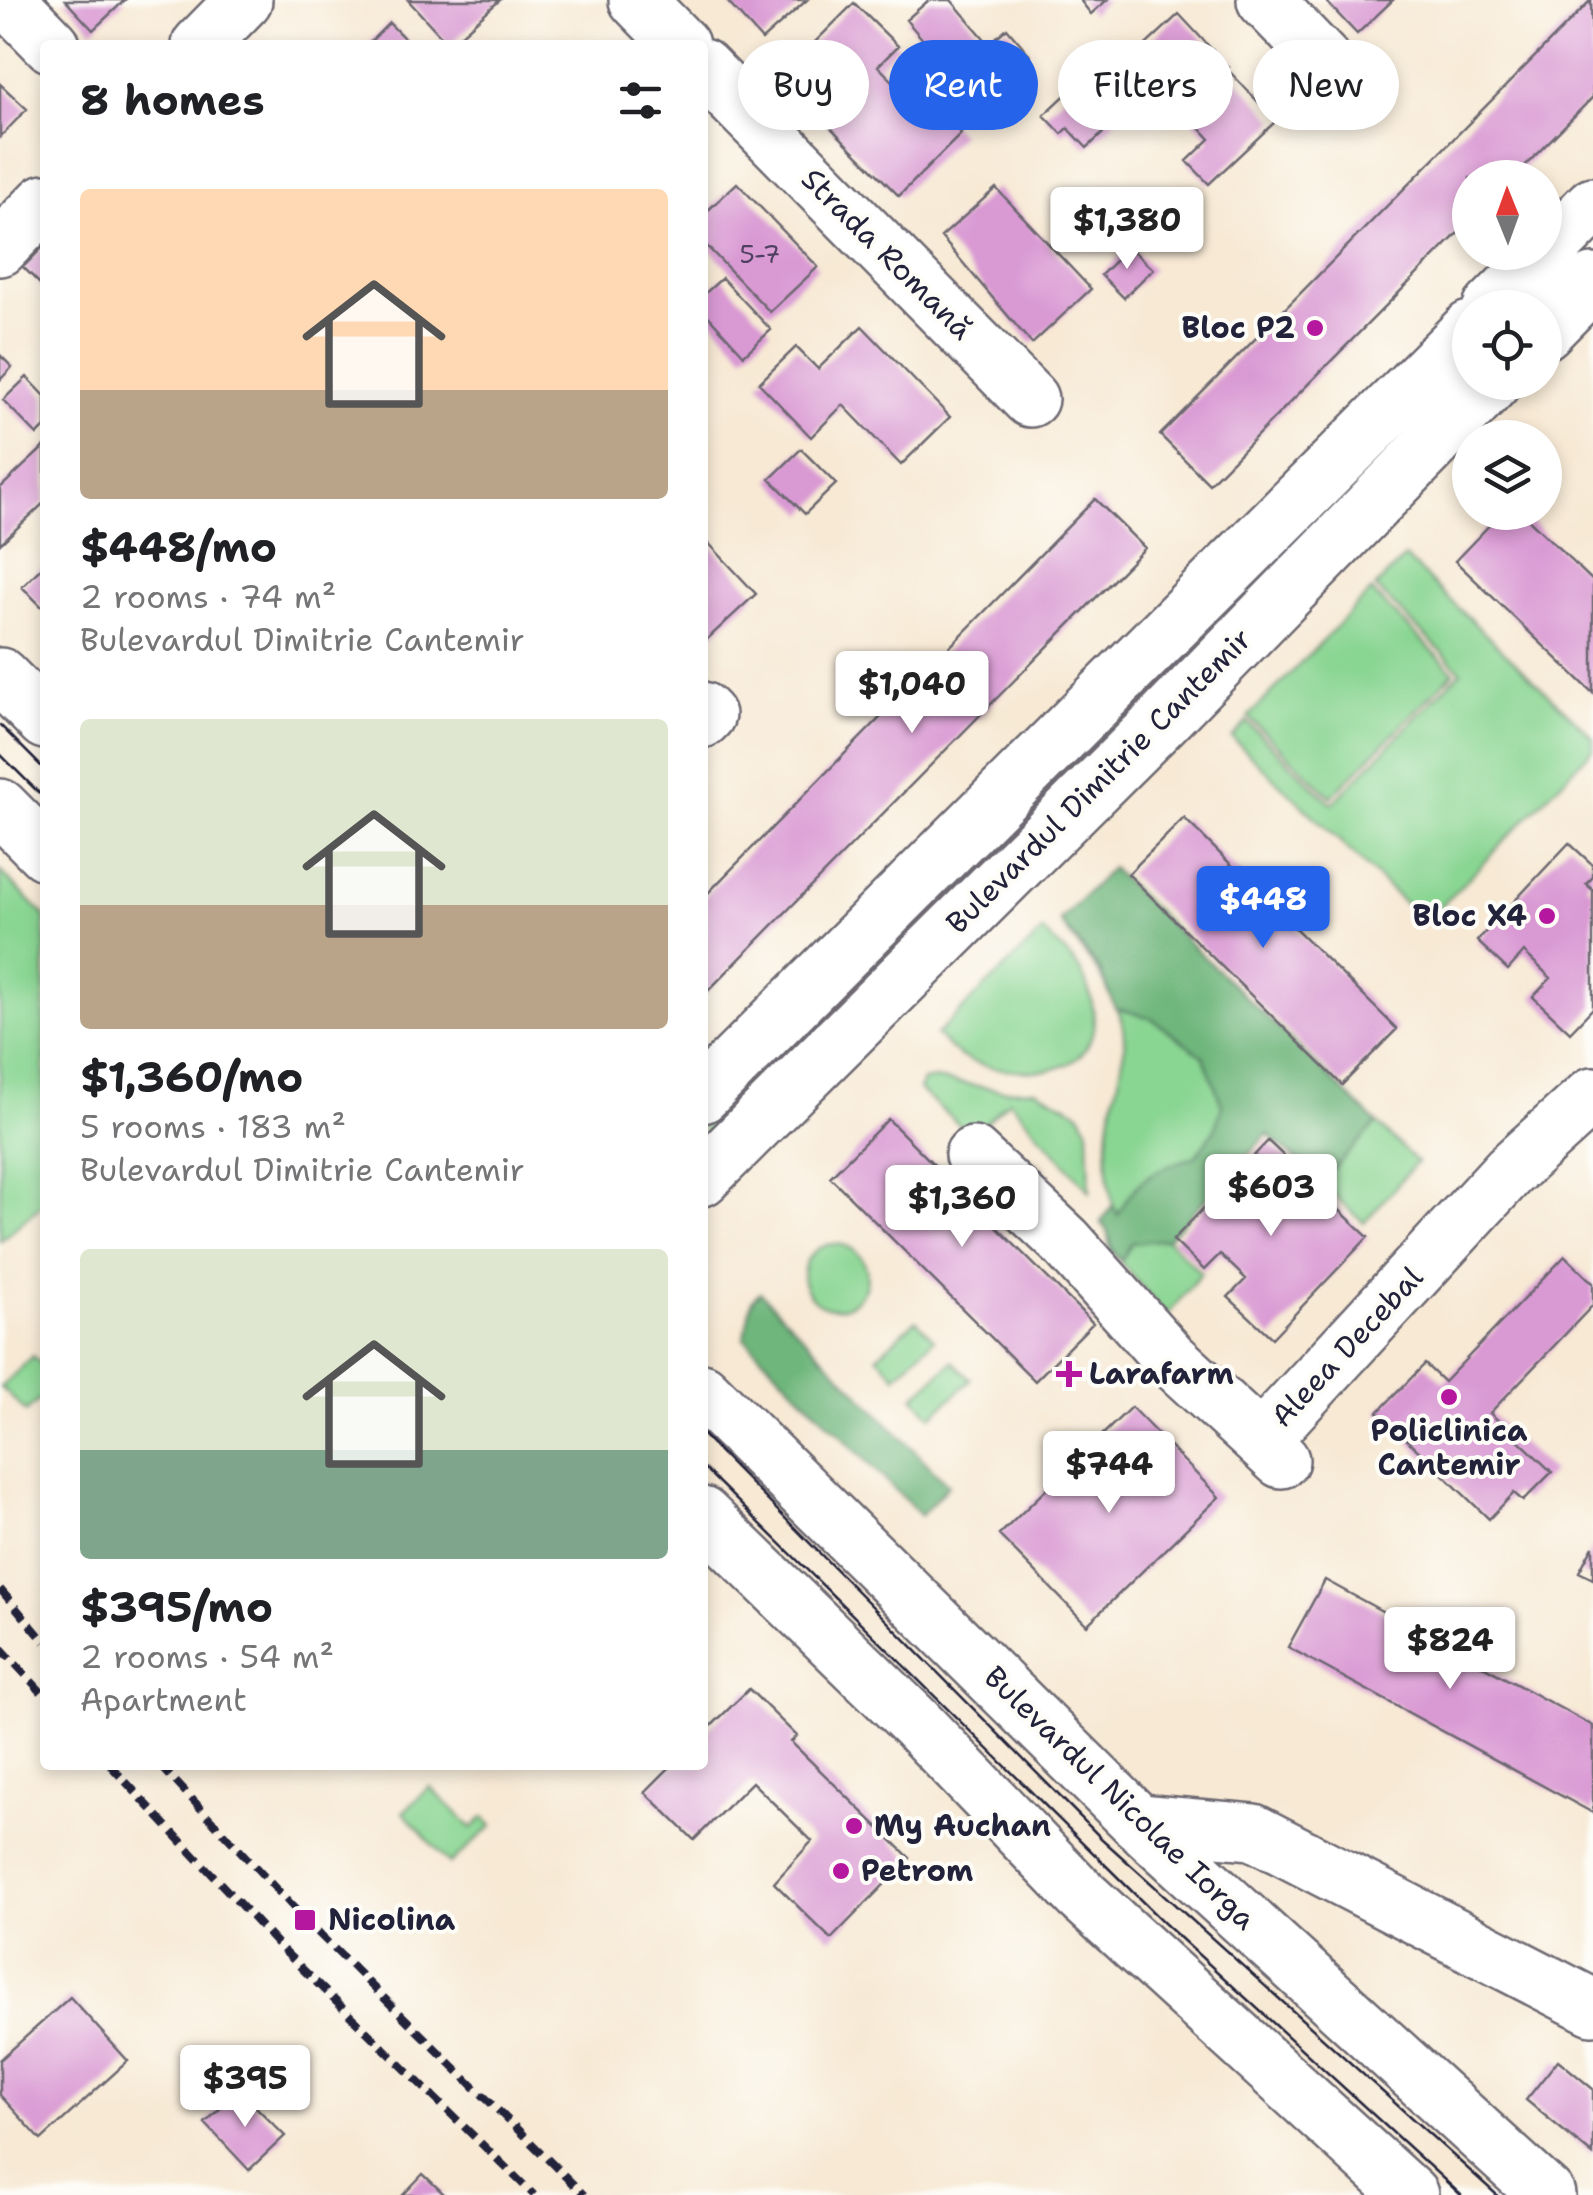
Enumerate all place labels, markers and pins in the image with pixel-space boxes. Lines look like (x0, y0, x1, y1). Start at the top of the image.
pin: $1,380 (1046, 187, 1208, 272)
place label: Bloc P2 (1181, 307, 1295, 348)
marker: Bloc P2 (1304, 317, 1326, 339)
pin: $1,040 (831, 651, 993, 736)
pin: $448 (1204, 866, 1322, 951)
place label: Bloc X4 (1412, 895, 1527, 936)
marker: Bloc X4 (1536, 905, 1558, 927)
pin: $603 (1212, 1154, 1330, 1239)
pin: $1,360 (881, 1165, 1043, 1250)
place label: Larafarm (1089, 1353, 1234, 1394)
marker: Larafarm (1058, 1363, 1080, 1385)
marker: Policlinica Cantemir (1438, 1386, 1460, 1408)
place label: Policlinica Cantemir (1370, 1410, 1528, 1485)
pin: $744 (1050, 1431, 1168, 1516)
pin: $824 (1391, 1607, 1509, 1692)
place label: My Auchan (874, 1805, 1051, 1846)
marker: My Auchan (843, 1815, 865, 1837)
place label: Petrom (861, 1850, 973, 1891)
marker: Petrom (830, 1860, 852, 1882)
place label: Nicolina (328, 1899, 456, 1940)
marker: Nicolina (292, 1907, 318, 1933)
pin: $395 (186, 2045, 304, 2130)

